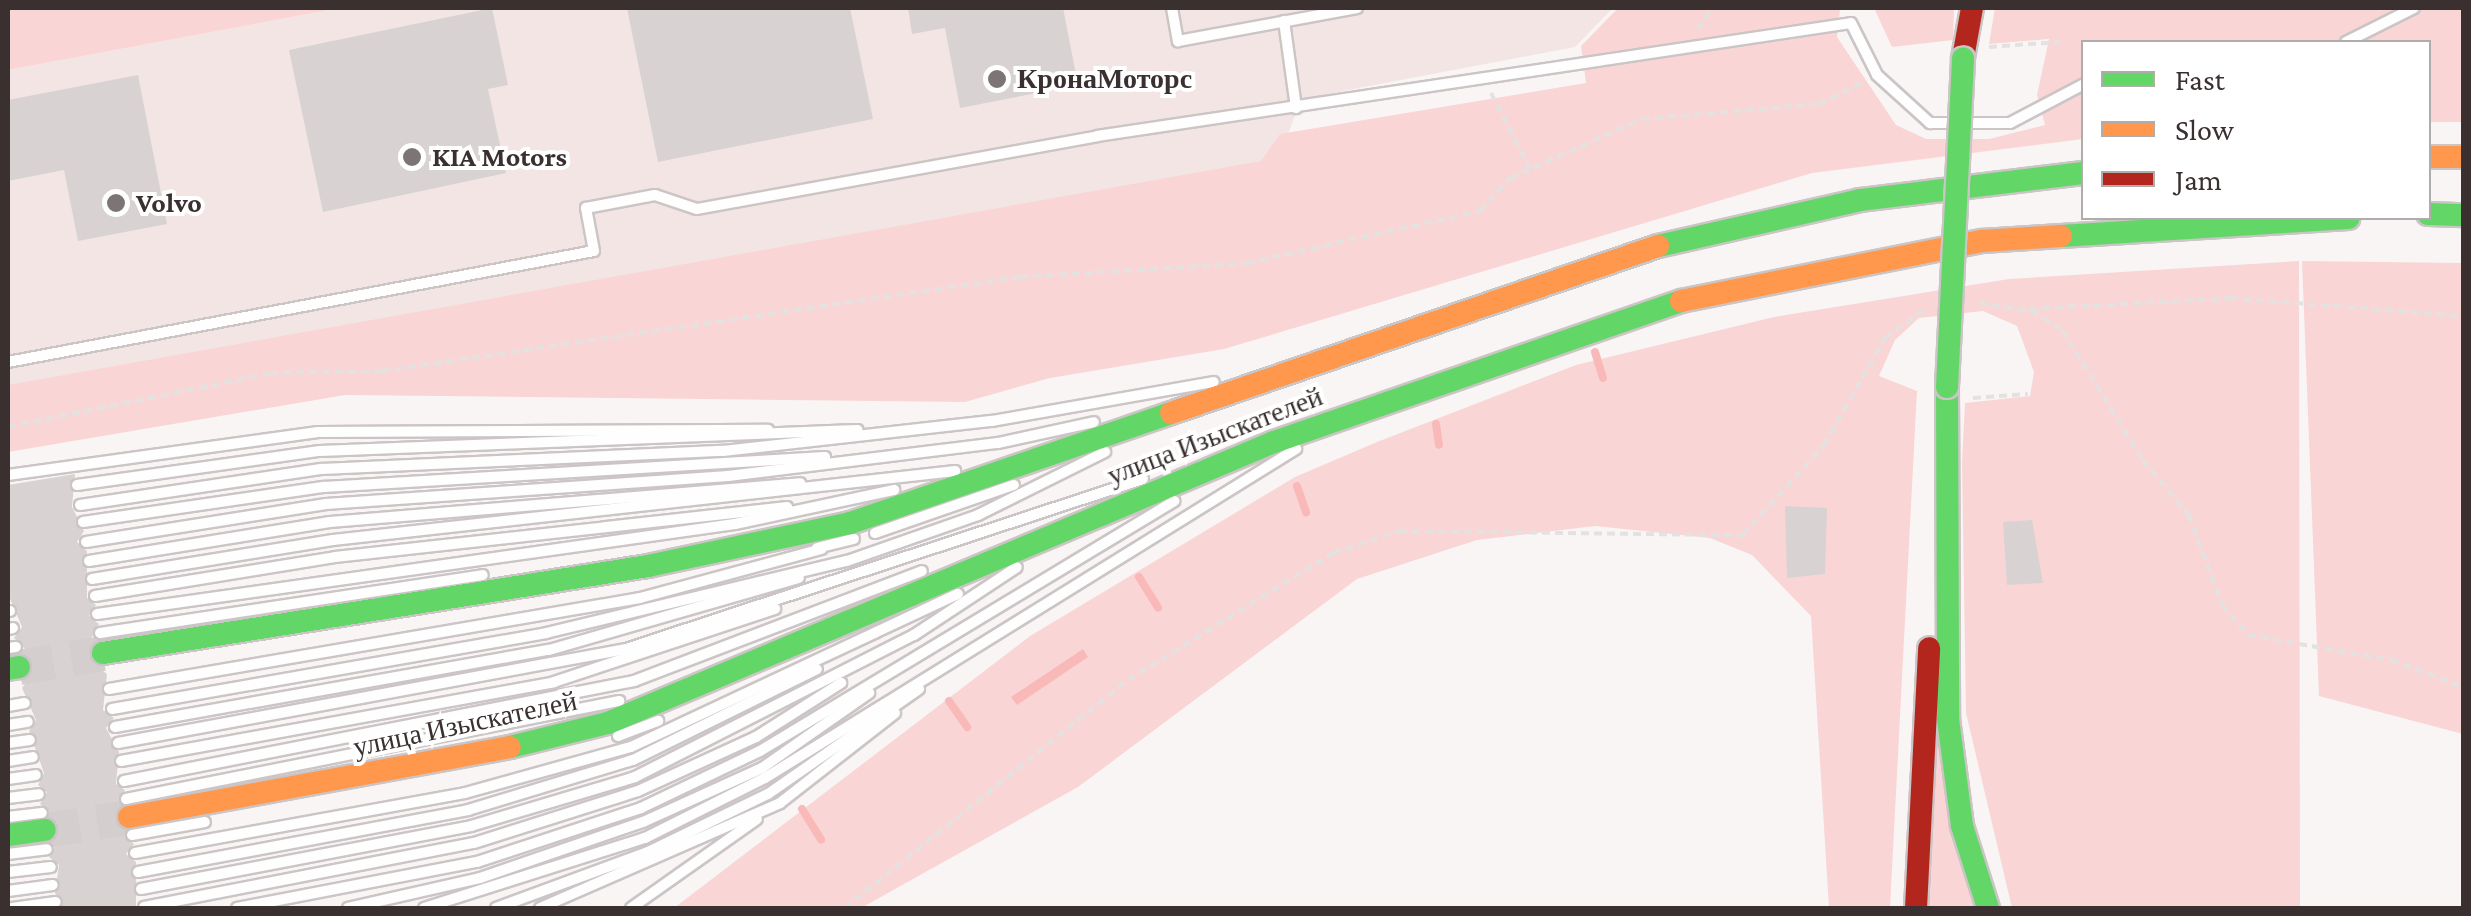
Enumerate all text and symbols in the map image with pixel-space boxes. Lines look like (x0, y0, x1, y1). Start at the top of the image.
legend (2081, 40, 2431, 220)
place label: КронаМоторс (1017, 62, 1192, 96)
text: Fast (2175, 63, 2225, 96)
marker: КронаМоторс (986, 68, 1008, 90)
text: Slow (2175, 113, 2234, 146)
place label: KIA Motors (432, 140, 567, 174)
marker: KIA Motors (401, 146, 423, 168)
text: Jam (2175, 163, 2222, 196)
place label: Volvo (136, 186, 202, 220)
marker: Volvo (105, 192, 127, 214)
street label: улица Изыскателей (1103, 379, 1327, 493)
street label: улица Изыскателей (350, 684, 580, 764)

